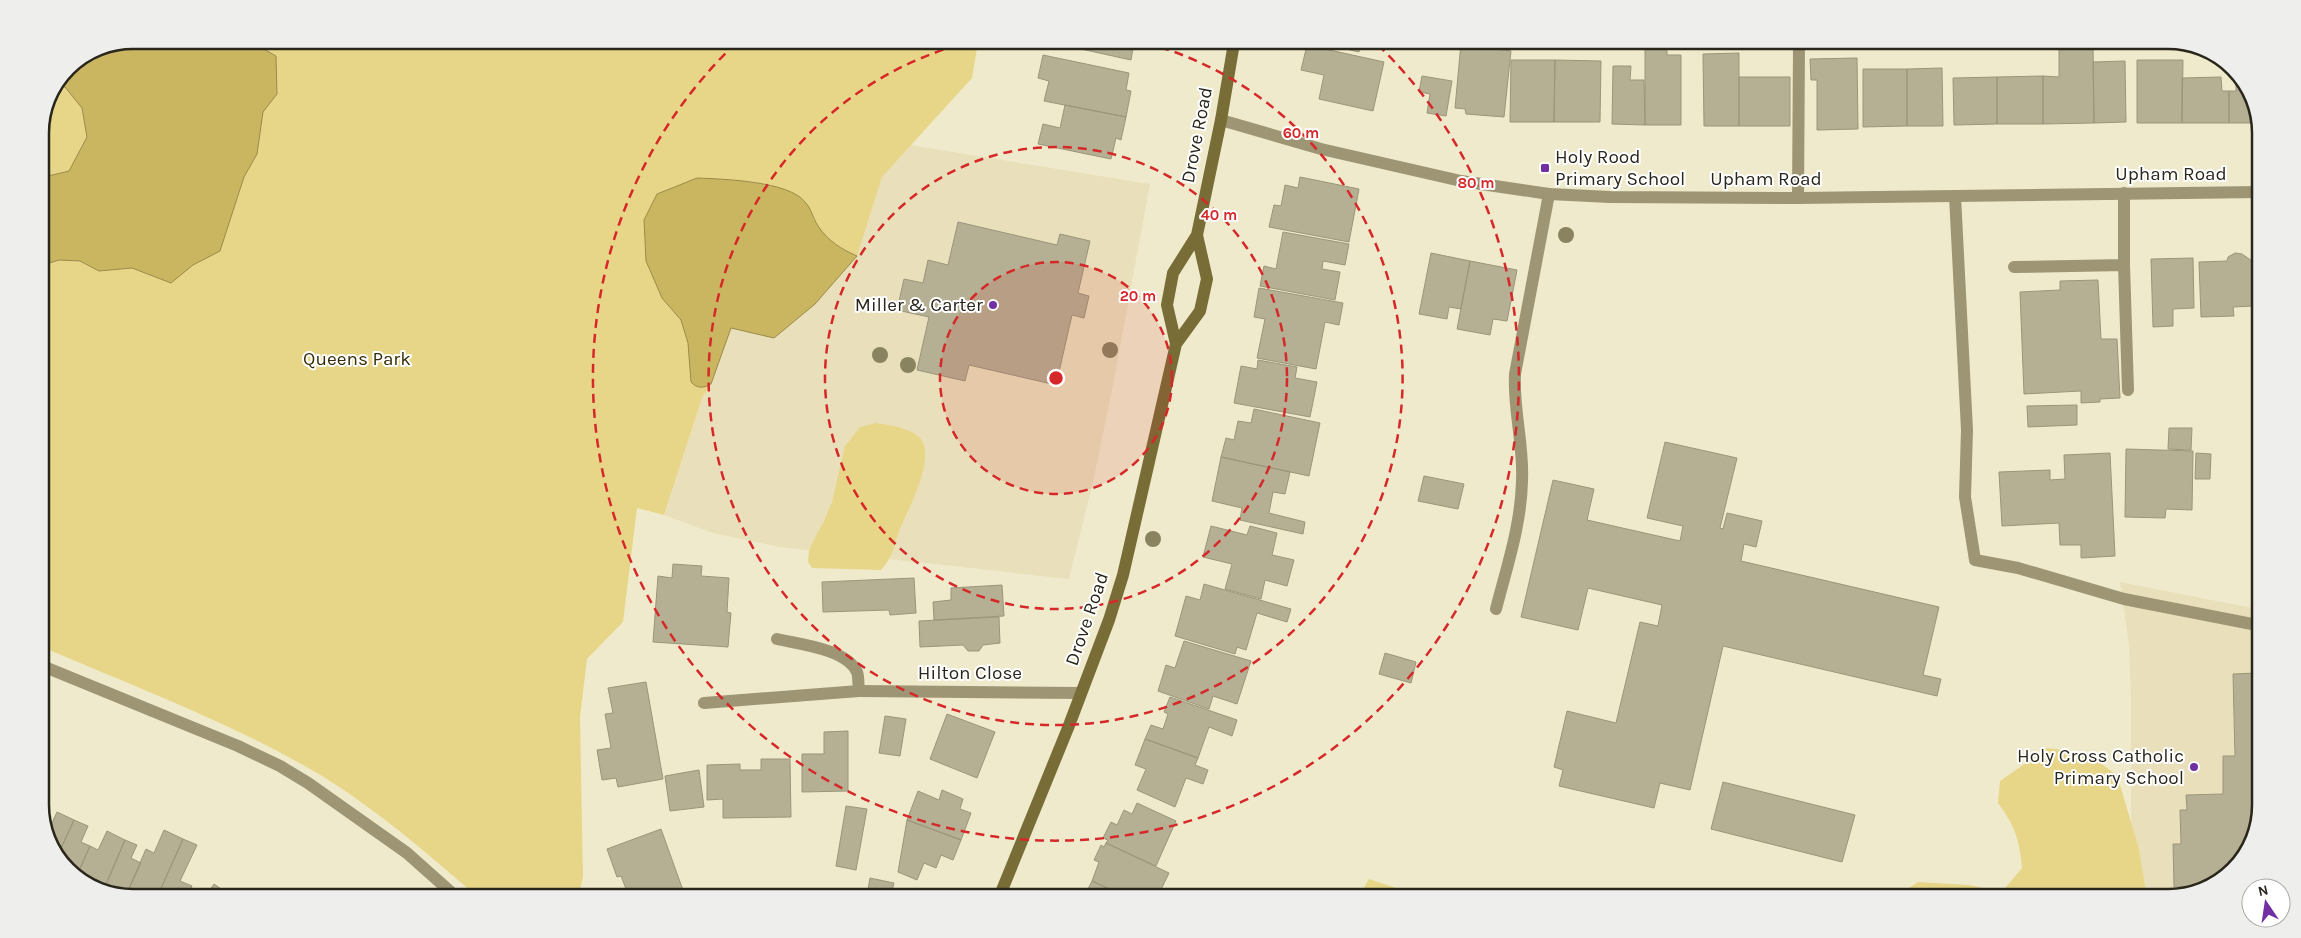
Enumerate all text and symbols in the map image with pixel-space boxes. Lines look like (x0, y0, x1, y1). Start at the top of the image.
street label: Drove Road (1177, 85, 1217, 185)
text: 60 m (1283, 124, 1319, 142)
place label: Holy Rood Primary School (1555, 146, 1685, 190)
marker: Holy Rood Primary School (1539, 162, 1551, 174)
street label: Upham Road (2115, 163, 2227, 185)
street label: Upham Road (1710, 168, 1822, 190)
text: 80 m (1457, 174, 1495, 192)
text: 40 m (1201, 206, 1237, 224)
text: 20 m (1120, 287, 1156, 305)
place label: Miller & Carter (855, 294, 983, 316)
marker: Miller & Carter (987, 299, 999, 311)
park label: Queens Park (303, 348, 411, 370)
centre of rings (1047, 369, 1065, 387)
street label: Drove Road (1061, 569, 1113, 669)
street label: Hilton Close (918, 662, 1022, 684)
place label: Holy Cross Catholic Primary School (2017, 745, 2184, 789)
marker: Holy Cross Catholic Primary School (2188, 761, 2200, 773)
north arrow (2241, 878, 2291, 928)
text: N (2256, 881, 2270, 900)

